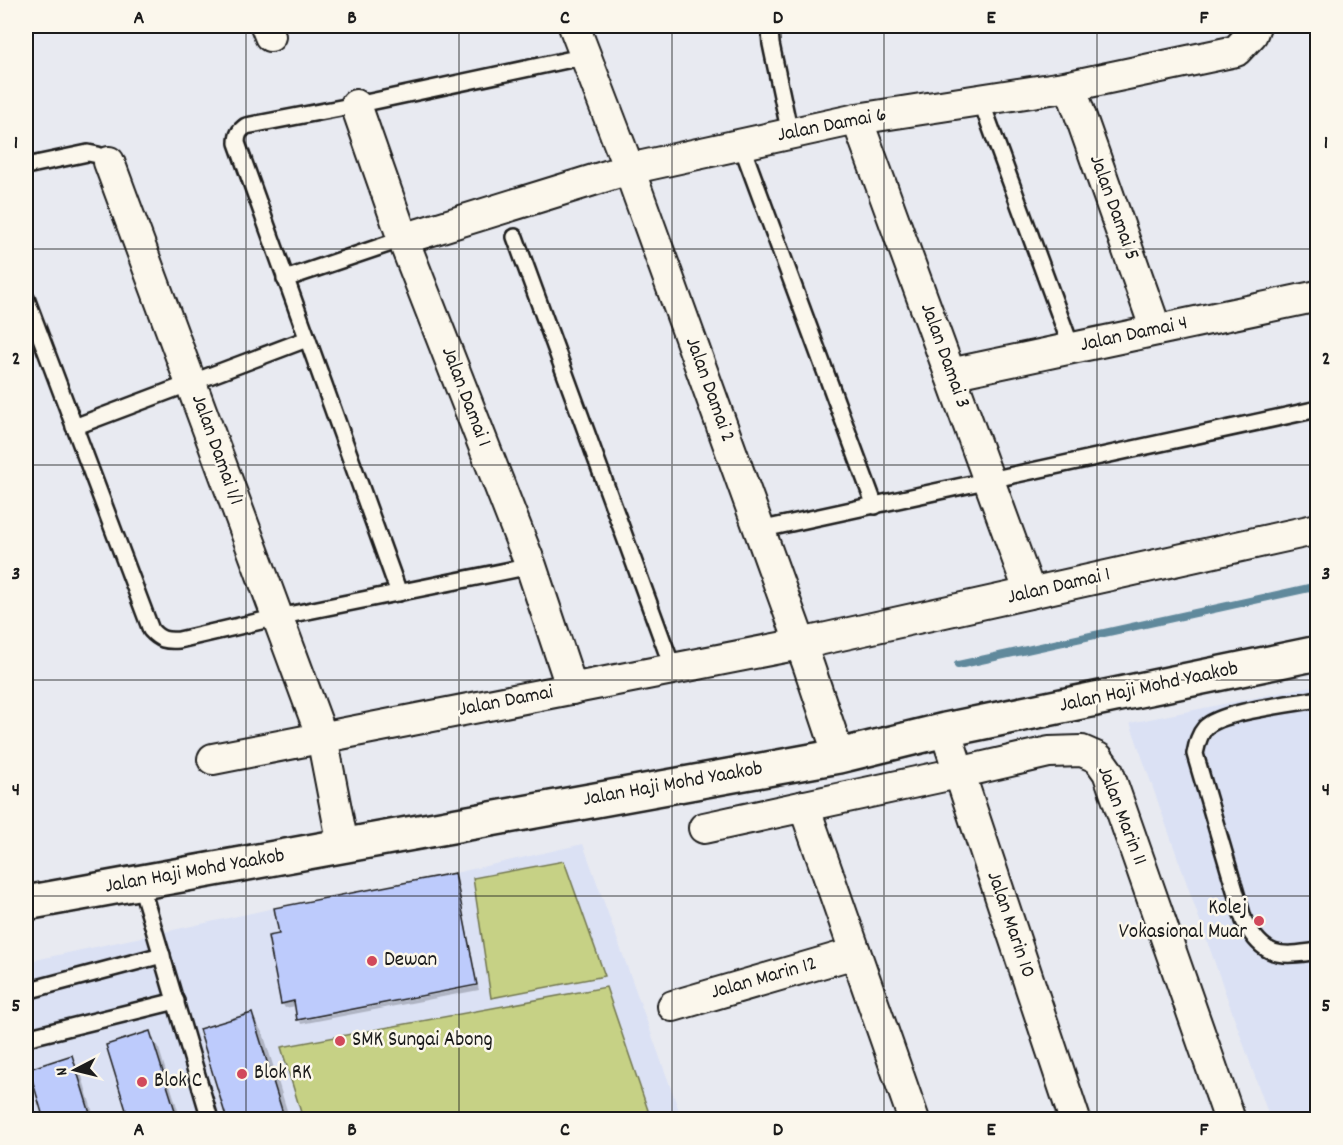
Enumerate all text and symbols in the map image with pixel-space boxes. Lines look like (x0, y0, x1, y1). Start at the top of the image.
text: A (134, 5, 145, 33)
text: B (347, 5, 357, 33)
text: C (560, 5, 570, 33)
text: D (773, 5, 784, 33)
text: E (986, 5, 996, 33)
text: F (1200, 5, 1210, 33)
street label: Jalan Damai 6 (775, 101, 889, 151)
text: 1 (14, 130, 18, 158)
text: 1 (1324, 130, 1328, 158)
street label: Jalan Damai 5 (1080, 151, 1146, 265)
street label: Jalan Damai 3 (911, 299, 977, 413)
street label: Jalan Damai 4 (1077, 309, 1191, 361)
street label: Jalan Damai 2 (676, 333, 742, 447)
street label: Jalan Damai 1 (432, 343, 498, 451)
text: 2 (12, 346, 20, 374)
text: 2 (1322, 346, 1330, 374)
street label: Jalan Damai 1/1 (182, 391, 250, 509)
text: 3 (12, 561, 20, 589)
street label: Jalan Damai 1 (1004, 561, 1114, 613)
text: 3 (1322, 561, 1330, 589)
street label: Jalan Haji Mohd Yaakob (1057, 654, 1241, 722)
street label: Jalan Damai (456, 678, 556, 726)
street label: Jalan Haji Mohd Yaakob (581, 754, 765, 816)
street label: Jalan Marin 11 (1088, 762, 1154, 870)
text: 4 (12, 777, 20, 805)
text: 4 (1322, 777, 1330, 805)
street label: Jalan Haji Mohd Yaakob (103, 841, 287, 903)
street label: Jalan Marin 10 (978, 868, 1042, 982)
place label: Kolej Vokasional Muar (1119, 894, 1247, 948)
marker: Kolej Vokasional Muar (1252, 914, 1266, 928)
place label: Dewan (384, 946, 437, 976)
street label: Jalan Marin 12 (708, 950, 820, 1008)
marker: Dewan (365, 954, 379, 968)
text: 5 (11, 993, 21, 1021)
text: 5 (1321, 993, 1331, 1021)
place label: SMK Sungai Abong (352, 1026, 493, 1056)
marker: SMK Sungai Abong (333, 1034, 347, 1048)
north arrow (45, 1040, 105, 1100)
place label: Blok RK (254, 1059, 312, 1089)
text: N (51, 1066, 74, 1077)
place label: Blok C (154, 1067, 202, 1097)
marker: Blok RK (235, 1067, 249, 1081)
marker: Blok C (135, 1075, 149, 1089)
text: A (134, 1117, 145, 1145)
text: B (347, 1117, 357, 1145)
text: C (560, 1117, 570, 1145)
text: D (773, 1117, 784, 1145)
text: E (986, 1117, 996, 1145)
text: F (1200, 1117, 1210, 1145)

